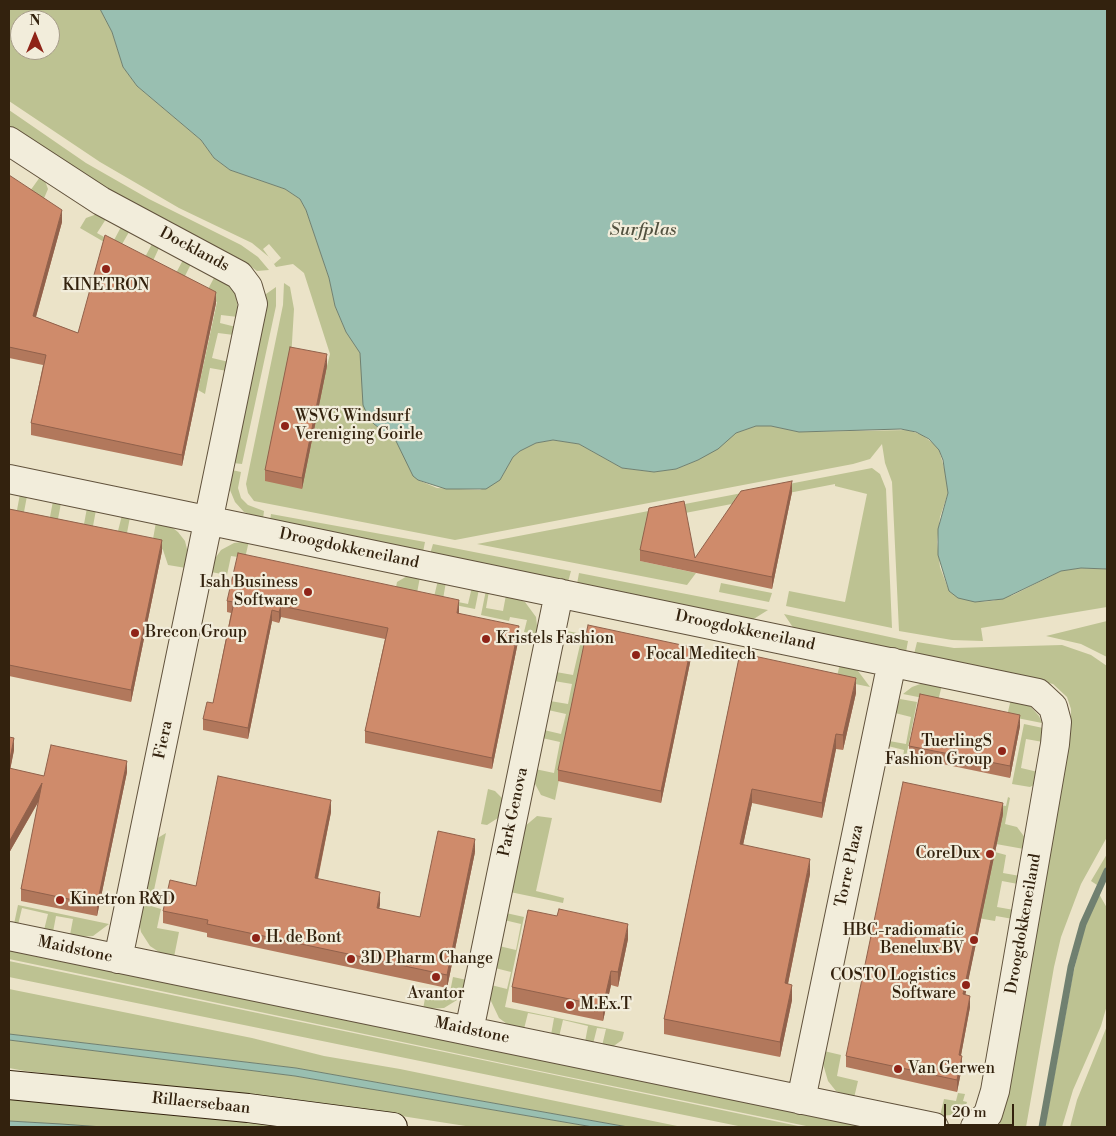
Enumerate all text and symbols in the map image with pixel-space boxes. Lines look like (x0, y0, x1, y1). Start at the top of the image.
north arrow (10, 10, 60, 60)
text: N (29, 12, 41, 30)
water label: Surfplas (610, 220, 676, 242)
street label: Docklands (156, 224, 232, 276)
marker: KINETRON (100, 263, 112, 275)
place label: KINETRON (63, 276, 149, 296)
place label: WSVG Windsurf Vereniging Goirle (295, 407, 423, 445)
marker: WSVG Windsurf Vereniging Goirle (279, 420, 291, 432)
street label: Droogdokkeneiland (277, 525, 421, 573)
place label: Isah Business Software (200, 573, 298, 611)
marker: Isah Business Software (302, 586, 314, 598)
street label: Droogdokkeneiland (673, 607, 817, 655)
place label: Brecon Group (145, 623, 247, 643)
marker: Brecon Group (129, 627, 141, 639)
place label: Kristels Fashion (496, 629, 614, 649)
marker: Kristels Fashion (480, 633, 492, 645)
place label: Focal Meditech (646, 645, 756, 665)
marker: Focal Meditech (630, 649, 642, 661)
street label: Fiera (151, 719, 177, 761)
place label: TuerlingS Fashion Group (885, 732, 992, 770)
marker: TuerlingS Fashion Group (996, 745, 1008, 757)
street label: Park Genova (495, 766, 533, 858)
street label: Torre Plaza (832, 823, 868, 909)
place label: CoreDux (916, 844, 980, 864)
marker: CoreDux (984, 848, 996, 860)
street label: Droogdokkeneiland (1002, 852, 1046, 996)
place label: Kinetron R&D (70, 890, 175, 910)
marker: Kinetron R&D (54, 894, 66, 906)
place label: HBC-radiomatic Benelux BV (843, 921, 964, 959)
place label: H. de Bont (266, 928, 342, 948)
marker: H. de Bont (250, 932, 262, 944)
street label: Maidstone (36, 933, 114, 967)
marker: HBC-radiomatic Benelux BV (968, 934, 980, 946)
place label: 3D Pharm Change (361, 949, 493, 969)
marker: 3D Pharm Change (345, 953, 357, 965)
place label: COSTO Logistics Software (830, 966, 956, 1004)
marker: Avantor (430, 971, 442, 983)
marker: COSTO Logistics Software (960, 979, 972, 991)
place label: Avantor (407, 984, 465, 1004)
place label: M.Ex.T (580, 995, 632, 1015)
marker: M.Ex.T (564, 999, 576, 1011)
street label: Maidstone (433, 1014, 511, 1048)
place label: Van Gerwen (908, 1059, 995, 1079)
marker: Van Gerwen (892, 1063, 904, 1075)
street label: Rillaersebaan (151, 1089, 251, 1119)
scale bar (946, 1094, 1016, 1126)
text: 20 m (952, 1103, 987, 1122)

